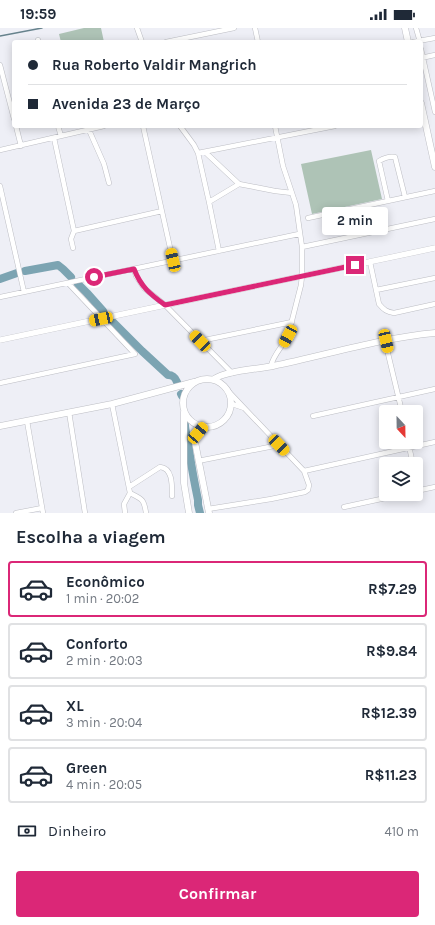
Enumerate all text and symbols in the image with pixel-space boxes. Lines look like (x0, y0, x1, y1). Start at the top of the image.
text: 19:59 (20, 5, 56, 23)
text: Rua Roberto Valdir Mangrich (52, 56, 257, 74)
text: Avenida 23 de Março (52, 95, 200, 113)
callout: 2 min (322, 207, 388, 235)
text: 2 min (337, 213, 373, 228)
car (164, 247, 182, 273)
route end (346, 256, 364, 274)
route start (85, 268, 103, 286)
car (88, 311, 114, 327)
car (277, 323, 299, 349)
car (187, 328, 213, 354)
car (377, 328, 395, 354)
north arrow (379, 405, 423, 449)
map controls (379, 405, 423, 501)
car (186, 420, 210, 446)
car (266, 432, 292, 458)
button: layers (379, 457, 423, 501)
text: Escolha a viagem (16, 526, 166, 548)
icon: car (18, 571, 54, 607)
text: Econômico (66, 573, 145, 591)
text: R$7.29 (368, 580, 417, 598)
text: 1 min · 20:02 (66, 591, 139, 606)
icon: car (18, 633, 54, 669)
text: Conforto (66, 635, 128, 653)
text: R$9.84 (366, 642, 417, 660)
text: 2 min · 20:03 (66, 653, 143, 668)
icon: car (18, 695, 54, 731)
text: XL (66, 697, 84, 715)
text: R$12.39 (361, 704, 417, 722)
text: 3 min · 20:04 (66, 715, 142, 730)
icon: car (18, 757, 54, 793)
text: Green (66, 759, 107, 777)
text: R$11.23 (365, 766, 417, 784)
text: 4 min · 20:05 (66, 777, 142, 792)
icon: cash (16, 820, 38, 842)
text: Dinheiro (48, 822, 106, 840)
text: 410 m (384, 824, 419, 839)
button: Confirmar (16, 871, 419, 917)

